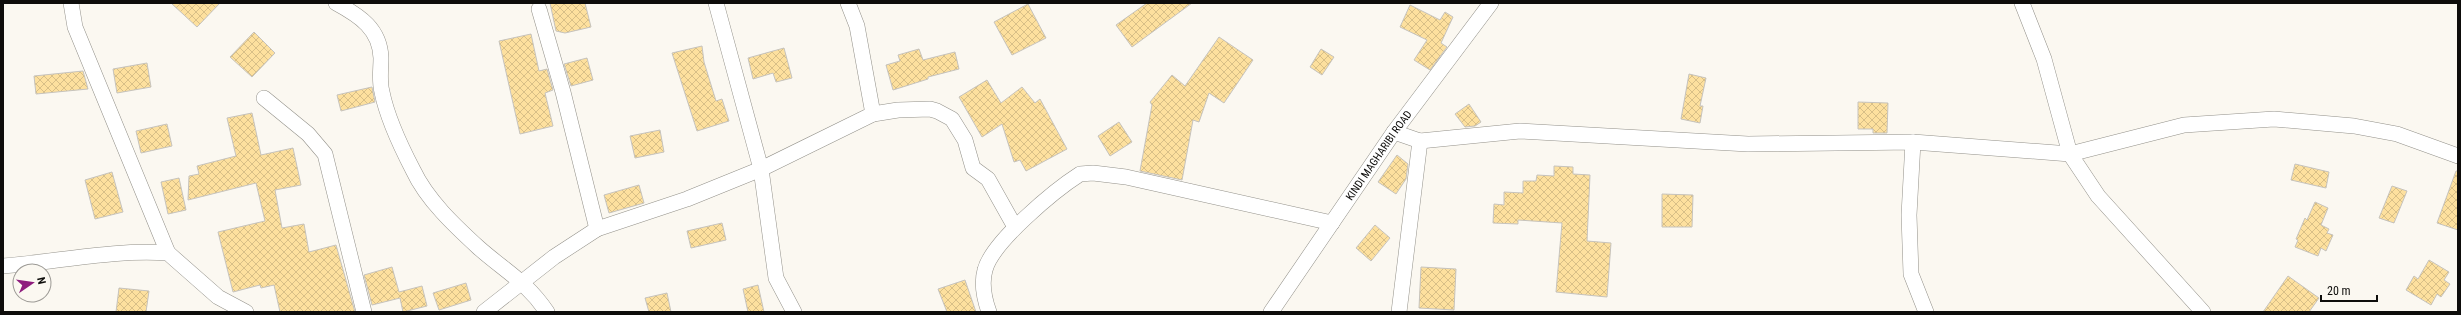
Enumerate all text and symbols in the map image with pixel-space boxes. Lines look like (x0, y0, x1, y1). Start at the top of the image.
street label: KINDI MAGHARIBI ROAD (1343, 108, 1414, 203)
north arrow (12, 263, 52, 303)
text: N (34, 276, 48, 286)
scale bar (2321, 277, 2377, 303)
text: 20 m (2327, 284, 2351, 298)

